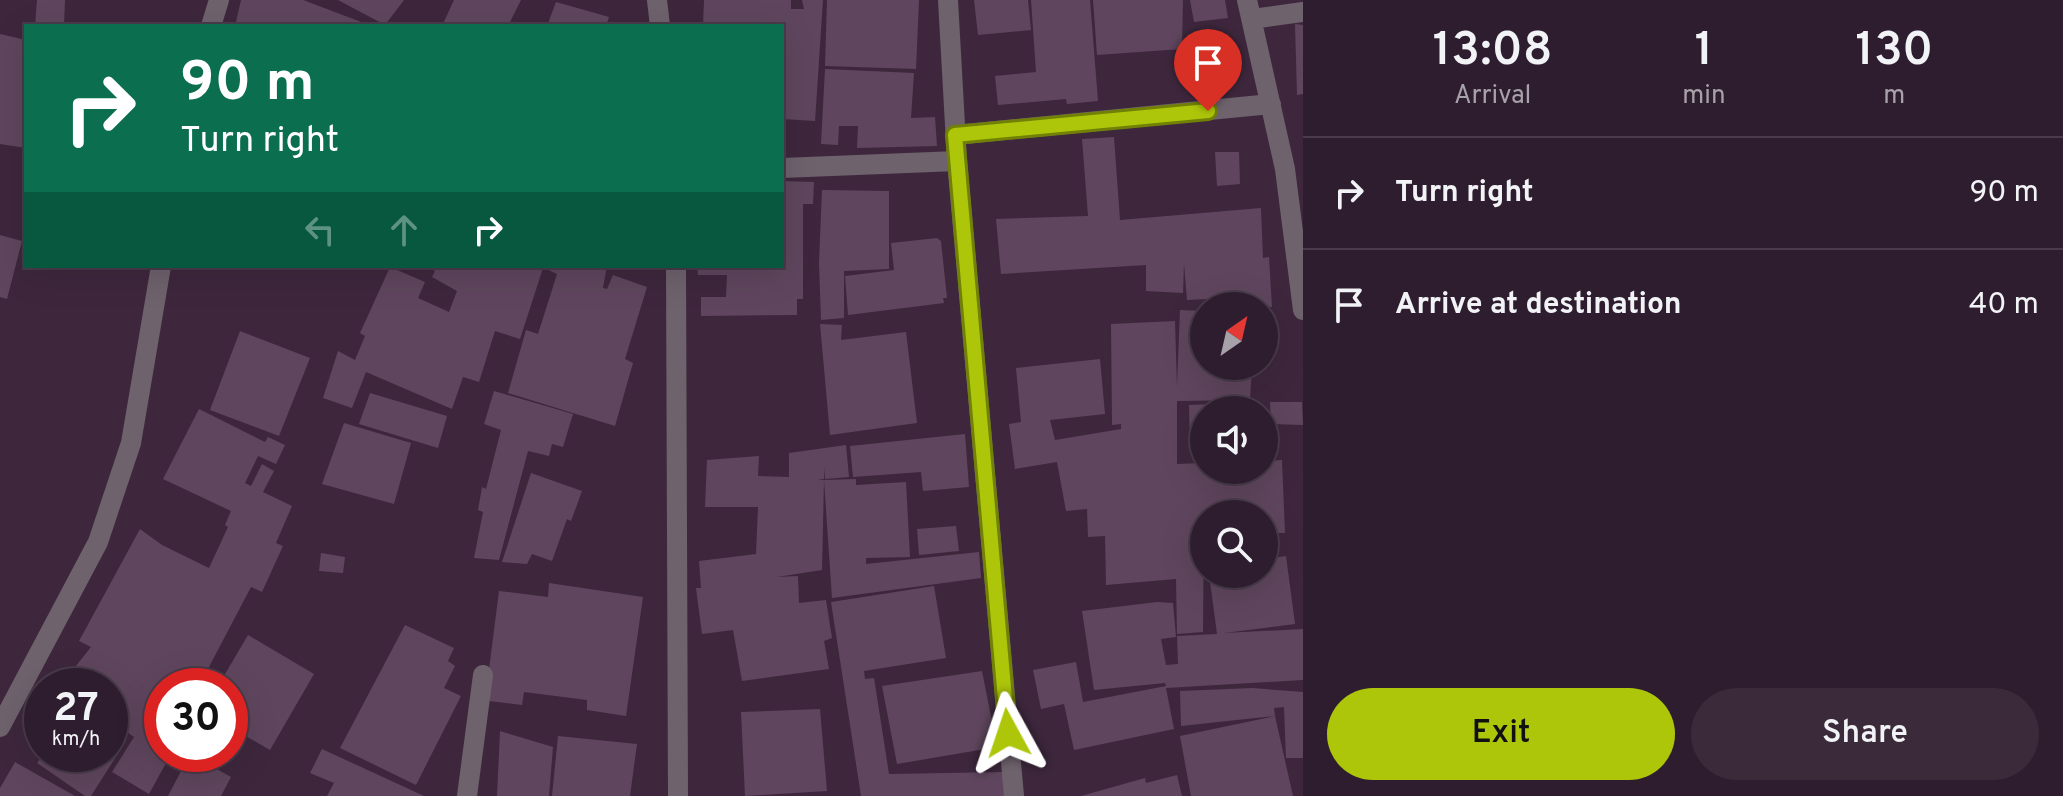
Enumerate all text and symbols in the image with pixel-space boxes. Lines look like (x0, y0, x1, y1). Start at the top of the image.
text: 13:08 (1433, 22, 1553, 82)
text: 1 (1695, 22, 1713, 82)
text: 130 (1855, 22, 1933, 82)
pin (1174, 29, 1242, 111)
icon: arrive (1186, 41, 1230, 85)
text: 90 m (180, 50, 315, 120)
icon: right (48, 56, 152, 160)
text: Arrival (1454, 80, 1531, 113)
text: min (1682, 80, 1726, 113)
text: m (1883, 80, 1905, 113)
text: Turn right (180, 119, 339, 165)
icon: right (1327, 171, 1371, 215)
text: Turn right (1395, 175, 1533, 212)
text: 90 m (1970, 175, 2039, 212)
icon: left (298, 208, 342, 252)
icon: ahead (382, 208, 426, 252)
icon: right (466, 208, 510, 252)
icon: arrive (1327, 283, 1371, 327)
text: Arrive at destination (1395, 287, 1681, 324)
text: 40 m (1969, 287, 2039, 324)
north arrow (1190, 292, 1278, 380)
map controls (1190, 292, 1278, 588)
button: sound (1190, 396, 1278, 484)
button: search (1190, 500, 1278, 588)
speed limit sign: 30 (144, 668, 248, 772)
text: 27 (53, 685, 99, 735)
button: Exit (1327, 688, 1675, 780)
button: Share (1691, 688, 2039, 780)
position arrow (966, 691, 1050, 775)
text: km/h (52, 727, 100, 753)

